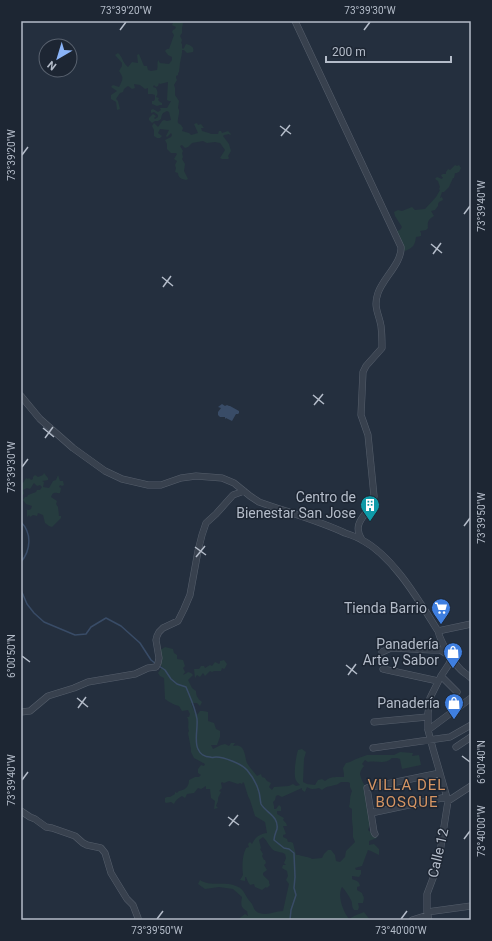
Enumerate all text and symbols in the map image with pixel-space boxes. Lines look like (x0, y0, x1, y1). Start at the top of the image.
text: 73°39'20"W (100, 5, 152, 16)
text: 73°39'30"W (344, 5, 396, 16)
north arrow (38, 38, 78, 78)
scale bar (326, 38, 451, 64)
text: 200 m (332, 45, 366, 59)
text: N (45, 58, 59, 73)
text: 73°39'20"W (6, 129, 17, 181)
text: 73°39'40"W (476, 180, 487, 232)
text: 73°39'30"W (6, 441, 17, 493)
place label: Centro de Bienestar San Jose (236, 489, 356, 521)
text: 73°39'50"W (476, 492, 487, 544)
building icon: Centro de Bienestar San Jose (359, 494, 381, 522)
supermarket icon: Tienda Barrio (430, 597, 452, 625)
place label: Tienda Barrio (344, 600, 427, 616)
text: 6°00'50"N (6, 634, 17, 678)
place label: Panadería Arte y Sabor (363, 636, 439, 668)
shop icon: Panadería Arte y Sabor (442, 641, 464, 669)
shop icon: Panadería (443, 692, 465, 720)
place label: Panadería (377, 695, 440, 711)
text: 6°00'40"N (476, 740, 487, 784)
text: 73°39'40"W (6, 754, 17, 806)
district label: VILLA DEL BOSQUE (368, 776, 446, 811)
text: 73°40'00"W (476, 805, 487, 857)
street label: Calle 12 (425, 827, 451, 879)
text: 73°39'50"W (131, 925, 183, 936)
text: 73°40'00"W (375, 925, 427, 936)

